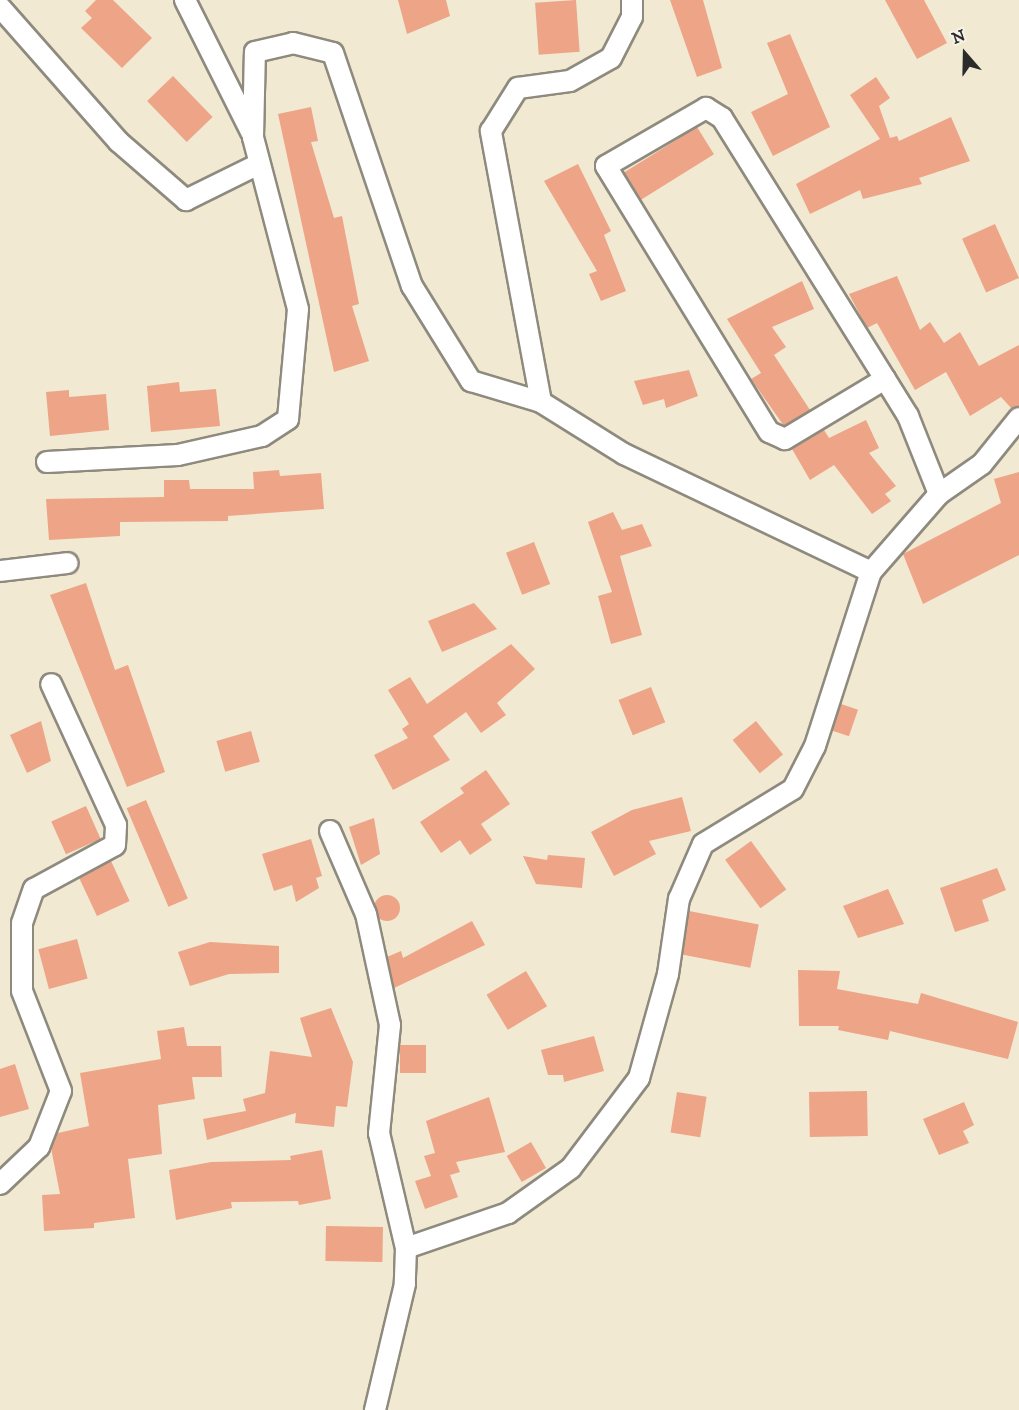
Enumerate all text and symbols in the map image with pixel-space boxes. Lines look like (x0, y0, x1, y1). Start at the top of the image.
north arrow (935, 24, 995, 84)
text: N (949, 25, 968, 49)

